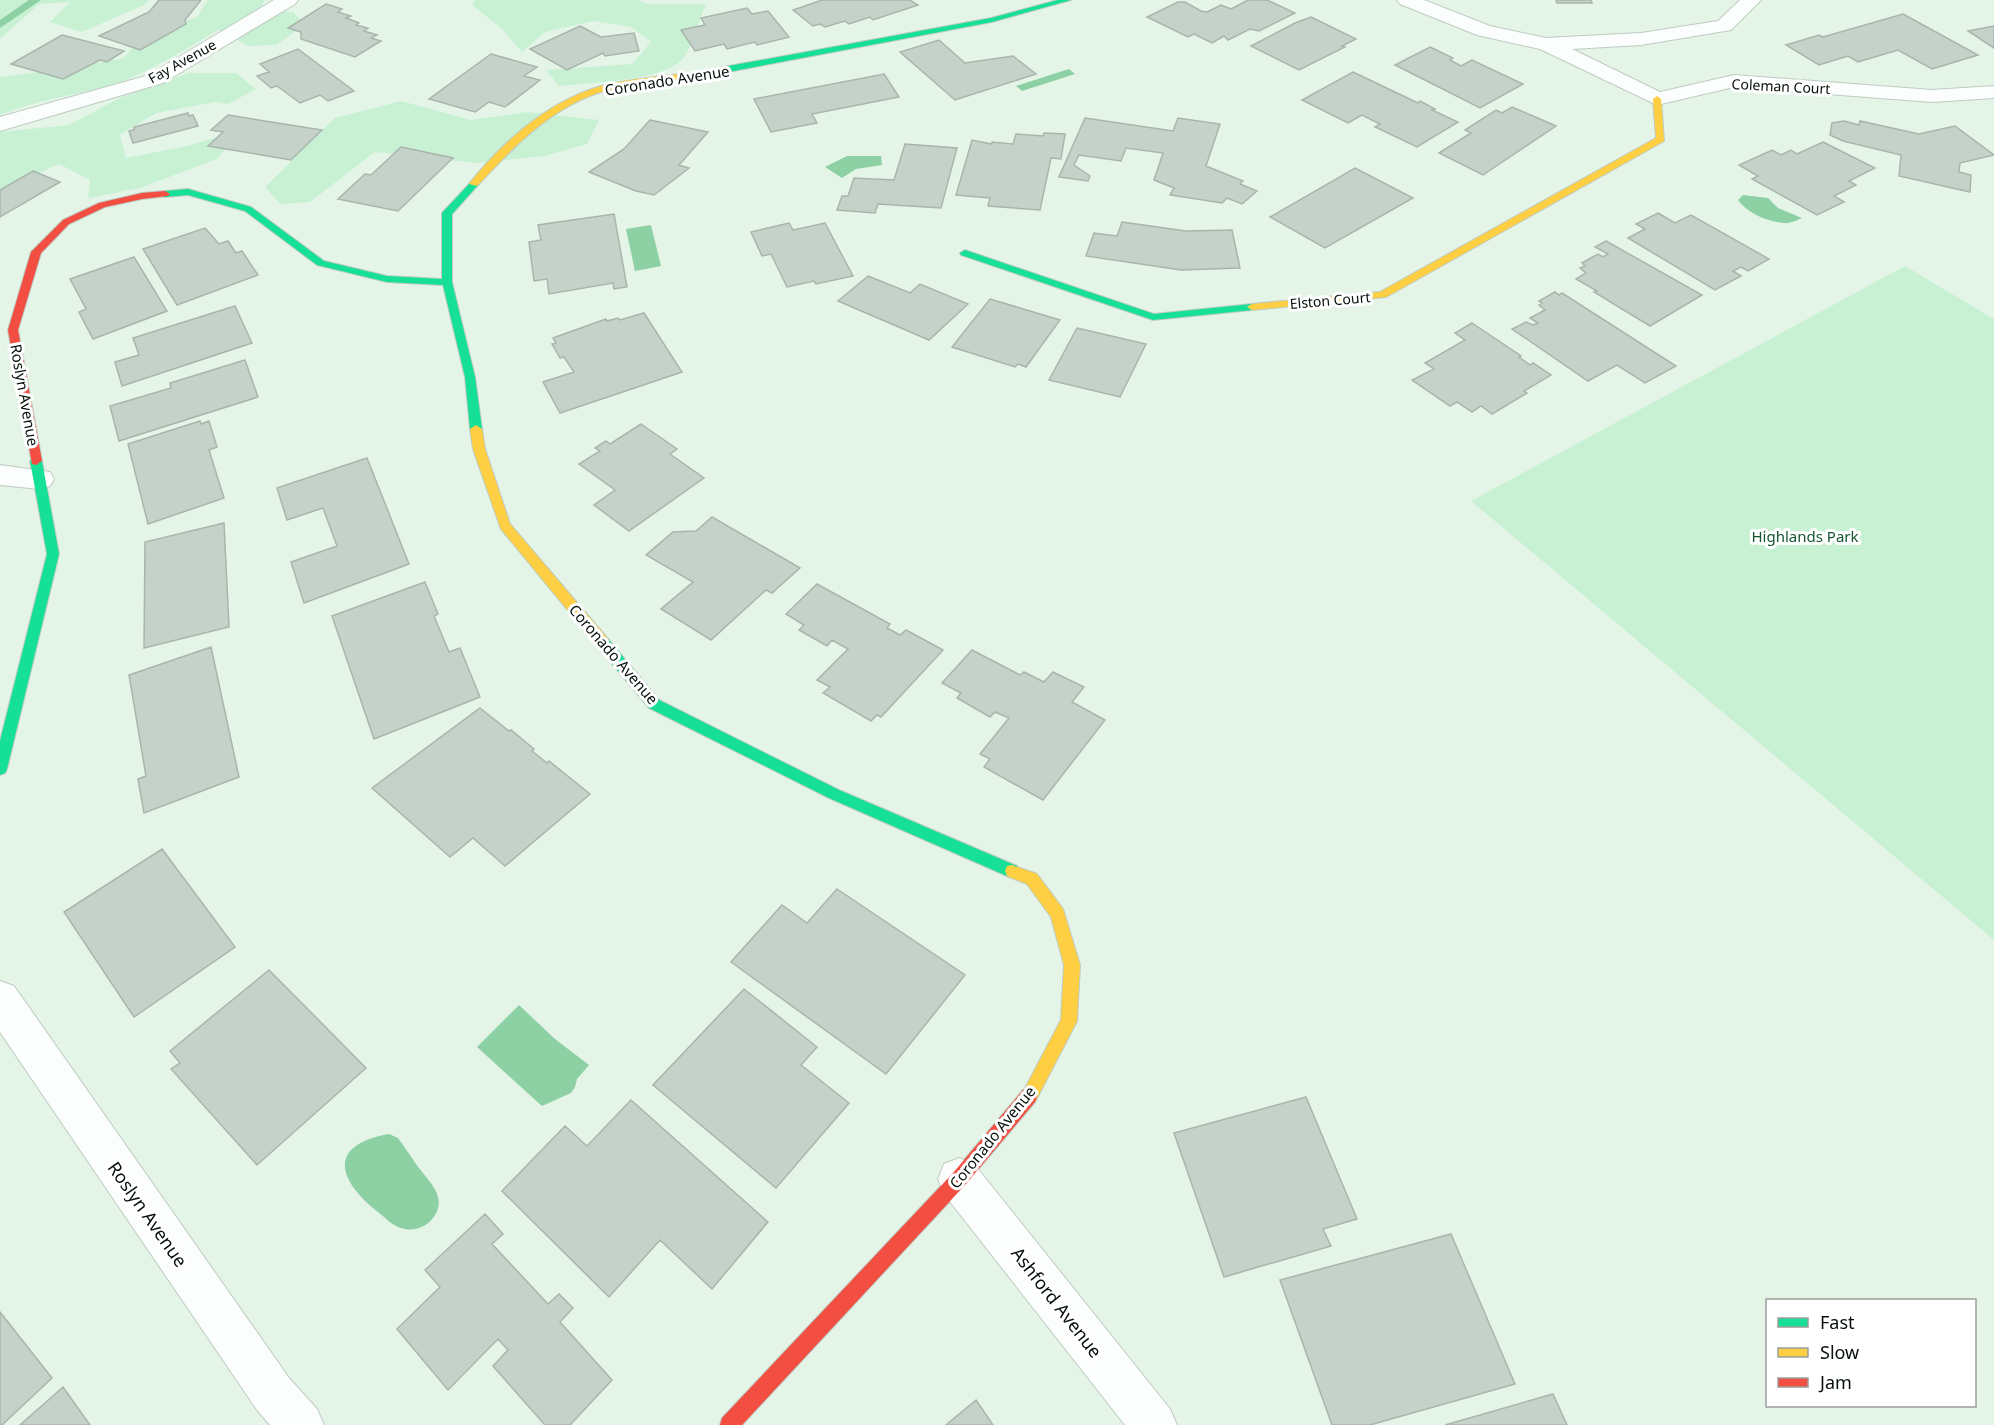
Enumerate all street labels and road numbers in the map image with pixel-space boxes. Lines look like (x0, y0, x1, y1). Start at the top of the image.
street label: Fay Avenue (145, 34, 220, 88)
street label: Coronado Avenue (603, 60, 731, 100)
street label: Coleman Court (1731, 74, 1831, 98)
street label: Elston Court (1289, 287, 1371, 313)
street label: Roslyn Avenue (6, 343, 44, 447)
street label: Coronado Avenue (565, 600, 663, 708)
street label: Coronado Avenue (945, 1082, 1039, 1192)
street label: Roslyn Avenue (103, 1157, 193, 1271)
street label: Ashford Avenue (1006, 1242, 1108, 1362)

